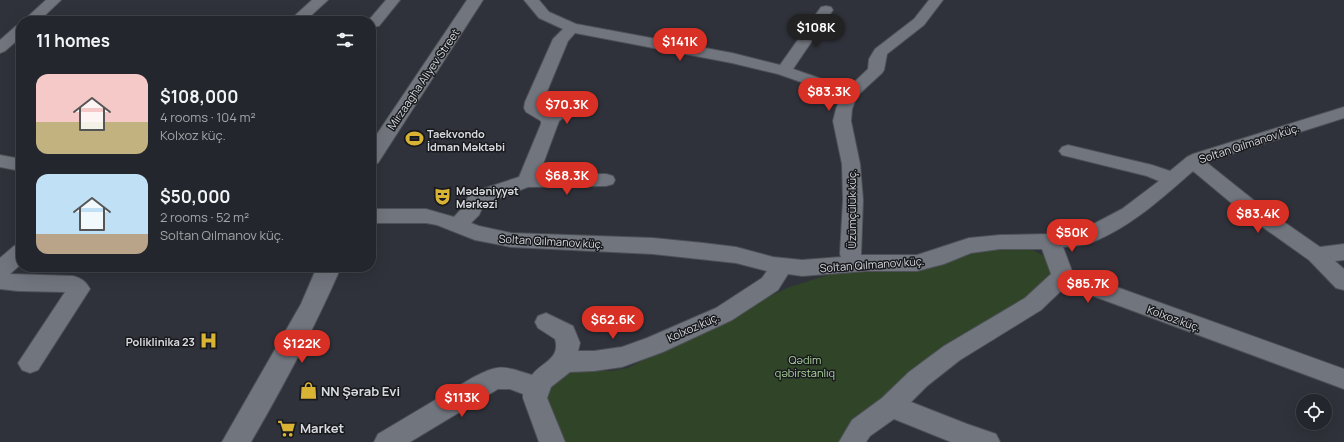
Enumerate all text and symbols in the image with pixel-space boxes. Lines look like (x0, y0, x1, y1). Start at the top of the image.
pin: $108K (788, 14, 844, 48)
text: $108K (797, 18, 835, 36)
street label: Mirzaagha Aliyev Street (384, 26, 462, 132)
pin: $141K (652, 28, 708, 62)
text: 11 homes (36, 29, 110, 52)
icon: filters (334, 29, 356, 51)
text: $141K (662, 32, 698, 50)
pin: $83.3K (796, 78, 862, 112)
text: $83.3K (807, 82, 851, 100)
text: $108,000 (160, 85, 238, 108)
icon: home (68, 90, 116, 138)
pin: $70.3K (534, 91, 600, 125)
text: $70.3K (545, 95, 589, 113)
text: 4 rooms · 104 m² (160, 108, 256, 126)
street label: Soltan Qılmanov küç. (1197, 120, 1301, 166)
text: Kolxoz küç. (160, 126, 226, 144)
place label: Taekvondo İdman Məktəbi (427, 126, 505, 154)
sports icon: Taekvondo İdman Məktəbi (404, 129, 424, 149)
pin: $68.3K (534, 162, 600, 196)
text: $68.3K (545, 166, 589, 184)
street label: Üzümçülük küç. (844, 169, 859, 249)
place label: Mədəniyyət Mərkəzi (456, 183, 519, 211)
text: $50,000 (160, 185, 231, 208)
theatre icon: Mədəniyyət Mərkəzi (433, 186, 453, 206)
icon: home (68, 190, 116, 238)
pin: $83.4K (1225, 200, 1291, 234)
text: $83.4K (1236, 204, 1280, 222)
text: 2 rooms · 52 m² (160, 208, 249, 226)
pin: $50K (1048, 219, 1096, 253)
text: $50K (1056, 223, 1088, 241)
text: Soltan Qılmanov küç. (160, 226, 284, 244)
street label: Soltan Qılmanov küç. (498, 231, 604, 251)
street label: Soltan Qılmanov küç. (819, 253, 925, 275)
pin: $85.7K (1055, 270, 1121, 304)
text: $85.7K (1066, 274, 1110, 292)
street label: Kolxoz küç. (1145, 301, 1203, 335)
pin: $62.6K (580, 306, 646, 340)
street label: Kolxoz küç. (665, 309, 721, 345)
text: $62.6K (591, 310, 635, 328)
pin: $122K (274, 330, 330, 364)
hospital icon: Poliklinika 23 (198, 331, 218, 351)
place label: Poliklinika 23 (126, 334, 195, 349)
text: $122K (283, 334, 321, 352)
park label: Qədim qəbirstanlıq (775, 352, 835, 380)
shop icon: NN Şərab Evi (298, 381, 318, 401)
place label: NN Şərab Evi (321, 382, 400, 400)
pin: $113K (434, 384, 490, 418)
text: $113K (444, 388, 480, 406)
map controls (1296, 394, 1332, 430)
button: locate (1296, 394, 1332, 430)
supermarket icon: Market (277, 418, 297, 438)
place label: Market (300, 419, 344, 437)

